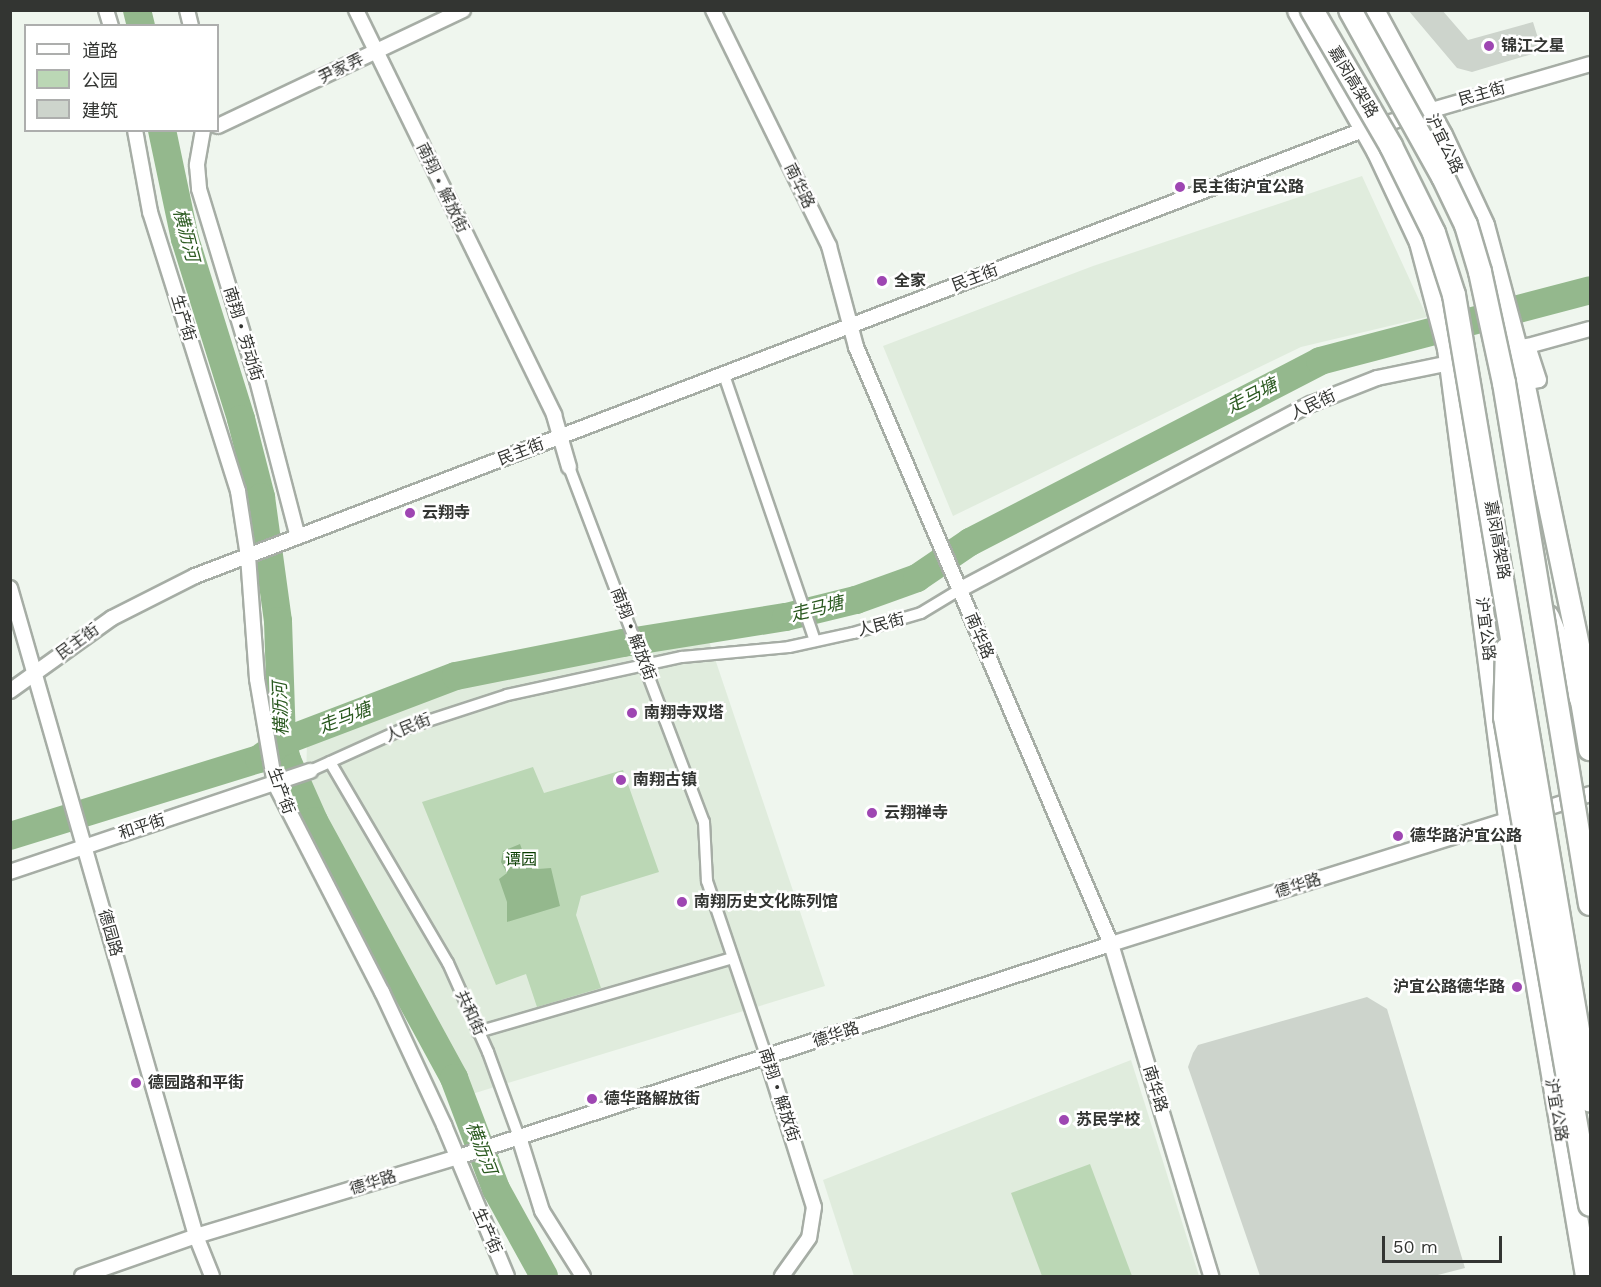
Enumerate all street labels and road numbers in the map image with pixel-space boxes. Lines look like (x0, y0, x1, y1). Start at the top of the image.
street label: 嘉闵高架路 (1324, 43, 1382, 121)
street label: 尹家弄 (315, 50, 367, 88)
street label: 民主街 (1456, 78, 1508, 110)
street label: 沪宜公路 (1421, 111, 1467, 177)
street label: 南翔 • 解放街 (412, 140, 472, 236)
street label: 南华路 (780, 160, 818, 212)
street label: 民主街 (949, 260, 1001, 296)
street label: 南翔 • 劳动街 (220, 284, 266, 384)
street label: 生产街 (167, 292, 199, 344)
street label: 人民街 (1287, 386, 1339, 424)
street label: 民主街 (495, 434, 547, 470)
street label: 嘉闵高架路 (1481, 499, 1513, 581)
street label: 南翔 • 解放街 (607, 585, 659, 683)
street label: 沪宜公路 (1472, 596, 1498, 662)
street label: 人民街 (855, 610, 907, 640)
street label: 南华路 (961, 610, 997, 662)
street label: 民主街 (53, 620, 103, 664)
street label: 人民街 (382, 710, 434, 746)
street label: 生产街 (264, 765, 298, 817)
street label: 和平街 (116, 810, 168, 844)
street label: 德华路 (1272, 870, 1324, 902)
street label: 德园路 (94, 907, 126, 959)
street label: 共和街 (451, 987, 489, 1039)
street label: 德华路 (810, 1018, 862, 1052)
street label: 南翔 • 解放街 (755, 1046, 803, 1144)
street label: 南华路 (1139, 1063, 1171, 1115)
street label: 沪宜公路 (1541, 1077, 1571, 1143)
street label: 德华路 (347, 1167, 399, 1199)
street label: 生产街 (468, 1205, 506, 1257)

